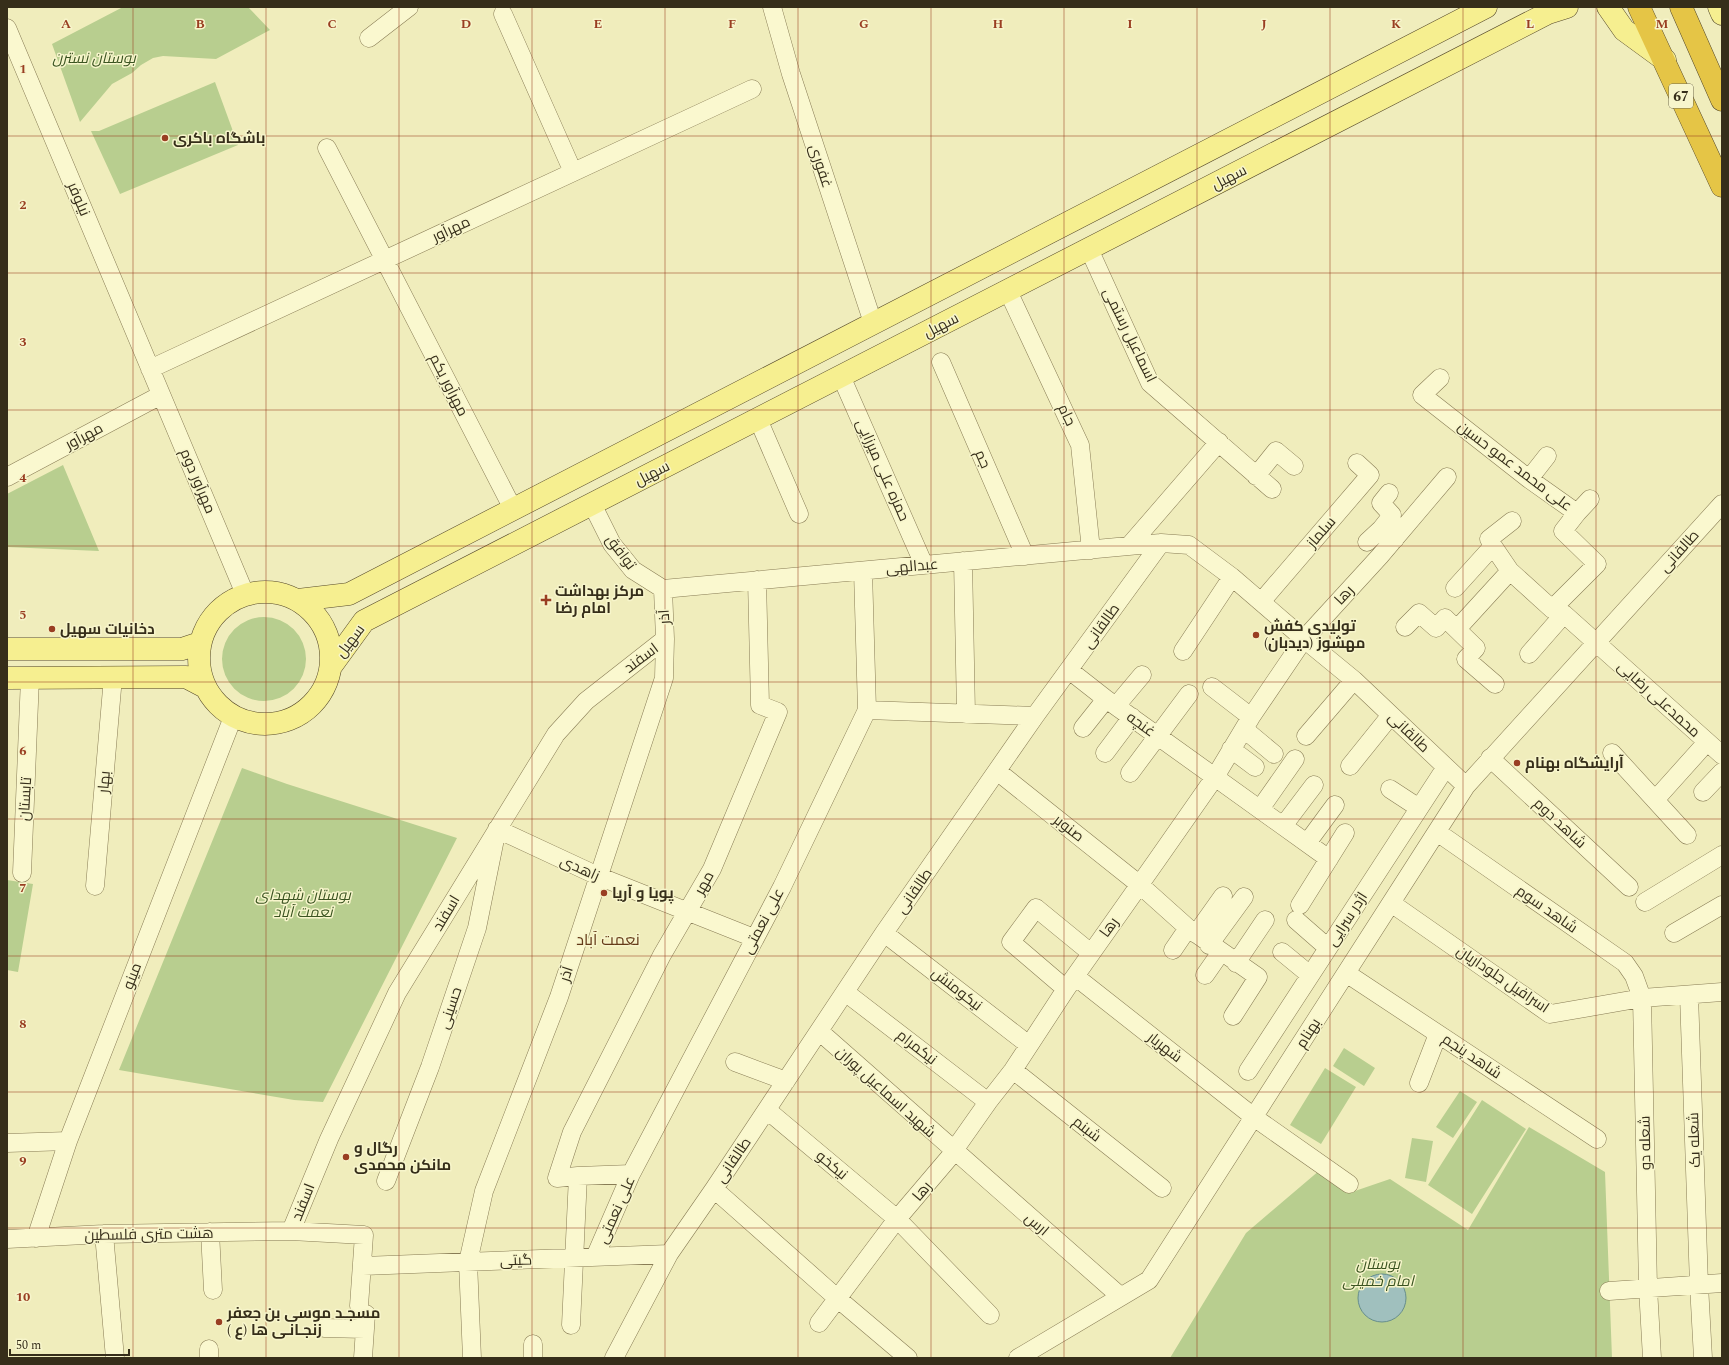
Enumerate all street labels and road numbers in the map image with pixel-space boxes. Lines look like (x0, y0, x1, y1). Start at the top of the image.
road number: 67 (1669, 84, 1693, 108)
street label: غفوری (803, 141, 838, 191)
street label: سهیل (1207, 159, 1251, 196)
street label: نیلوفر (61, 178, 96, 220)
street label: مهرآور (427, 211, 474, 249)
street label: اسماعیل رستمی (1097, 284, 1162, 386)
street label: سهیل (919, 307, 963, 344)
street label: مهرآور یکم (423, 350, 474, 421)
street label: جام (1051, 400, 1082, 430)
street label: حمزه علی میرزایی (850, 415, 915, 525)
street label: علی محمد عمو حسین (1452, 416, 1577, 517)
street label: مهرآور (60, 417, 107, 456)
street label: مهرآور دوم (174, 445, 222, 517)
street label: جم (968, 446, 997, 472)
street label: سهیل (630, 455, 674, 492)
street label: سلماز (1300, 511, 1342, 554)
street label: طالقانی (1654, 525, 1705, 578)
street label: توافق (600, 530, 642, 575)
street label: عبدالهی (885, 553, 939, 580)
street label: رها (1329, 580, 1360, 611)
street label: طالقانی (1077, 599, 1126, 654)
street label: آذر (653, 609, 676, 626)
street label: سهیل (330, 620, 371, 663)
street label: اسفند (619, 638, 664, 679)
street label: محمدعلی رضایی (1612, 656, 1705, 743)
street label: غنچه (1121, 706, 1160, 743)
street label: طالقانی (1382, 706, 1435, 758)
street label: بهار (92, 770, 117, 795)
street label: تابستان (13, 776, 38, 822)
street label: شاهد دوم (1528, 793, 1591, 854)
street label: صنوبر (1047, 808, 1089, 848)
street label: زاهدی (556, 850, 603, 887)
street label: طالقانی (890, 864, 938, 919)
street label: مهر (688, 867, 720, 900)
street label: شاهد سوم (1511, 880, 1582, 939)
street label: علی نعمتی (736, 884, 790, 958)
street label: اژدر سرایی (1321, 887, 1374, 951)
street label: اسفند (427, 891, 466, 936)
street label: رها (1094, 912, 1125, 942)
street label: اسرافیل جلوداریان (1452, 940, 1554, 1019)
street label: مینو (117, 959, 148, 993)
street label: نیکومنش (926, 962, 987, 1017)
street label: آذر (553, 963, 580, 986)
street label: حسینی (433, 984, 468, 1032)
street label: بهنام (1290, 1014, 1327, 1053)
street label: نیکمرام (891, 1024, 942, 1071)
street label: شهریار (1141, 1026, 1187, 1069)
street label: شاهد پنجم (1437, 1028, 1506, 1085)
street label: شهید اسماعیل پوران (831, 1041, 941, 1144)
street label: شبنم (1067, 1111, 1106, 1148)
street label: شعله یک (1682, 1112, 1707, 1168)
street label: شعله دو (1634, 1116, 1657, 1170)
street label: طالقانی (710, 1133, 757, 1188)
street label: نیکخو (810, 1145, 853, 1186)
street label: علی نعمتی (591, 1173, 642, 1248)
street label: رها (907, 1176, 938, 1206)
street label: اسفند (286, 1180, 321, 1224)
street label: ارس (1019, 1207, 1054, 1242)
street label: هشت متری فلسطین (84, 1222, 214, 1247)
street label: گیتی (500, 1248, 533, 1273)

